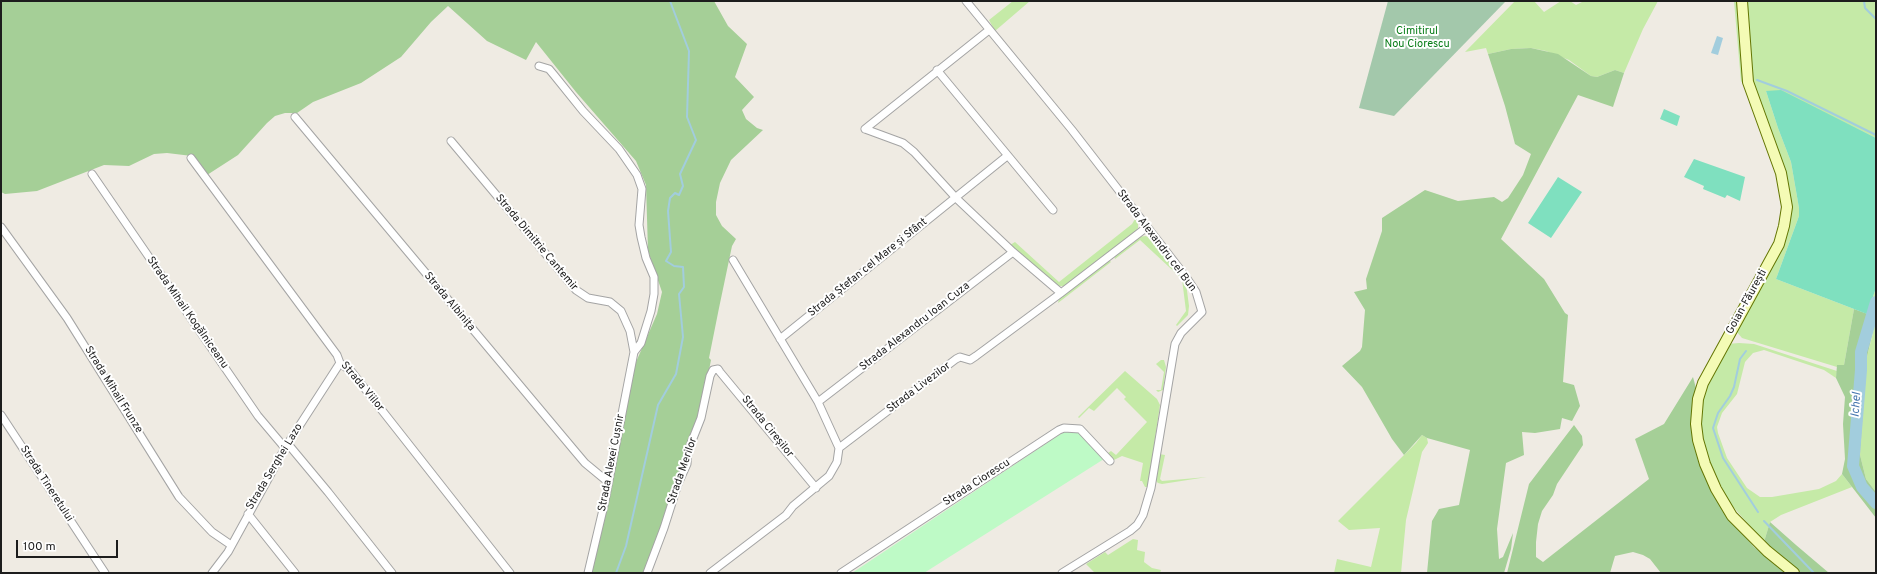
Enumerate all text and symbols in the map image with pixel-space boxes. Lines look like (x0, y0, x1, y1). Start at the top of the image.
park label: Cimitirul Nou Ciorescu (1384, 25, 1450, 51)
street label: Strada Alexandru cel Bun (1113, 187, 1199, 295)
street label: Strada Dimitrie Cantemir (492, 192, 580, 294)
street label: Strada Ștefan cel Mare și Sfânt (806, 216, 930, 320)
street label: Strada Mihail Kogălniceanu (143, 254, 231, 372)
street label: Goian-Făurești (1724, 267, 1770, 337)
street label: Strada Albinița (421, 270, 477, 334)
street label: Strada Alexandru Ioan Cuza (857, 280, 973, 374)
street label: Strada Mihail Frunze (81, 344, 145, 436)
street label: Strada Viilor (337, 359, 387, 415)
street label: Strada Livezilor (884, 360, 954, 416)
water label: Ichel (1849, 392, 1865, 418)
street label: Strada Cireșilor (738, 393, 796, 461)
street label: Strada Alexei Cușnir (596, 413, 628, 513)
street label: Strada Serghei Lazo (244, 421, 306, 513)
street label: Strada Merilor (665, 436, 701, 506)
street label: Strada Tineretului (16, 443, 76, 525)
street label: Strada Ciorescu (941, 456, 1013, 510)
scale bar (18, 532, 120, 558)
text: 100 m (23, 539, 56, 555)

